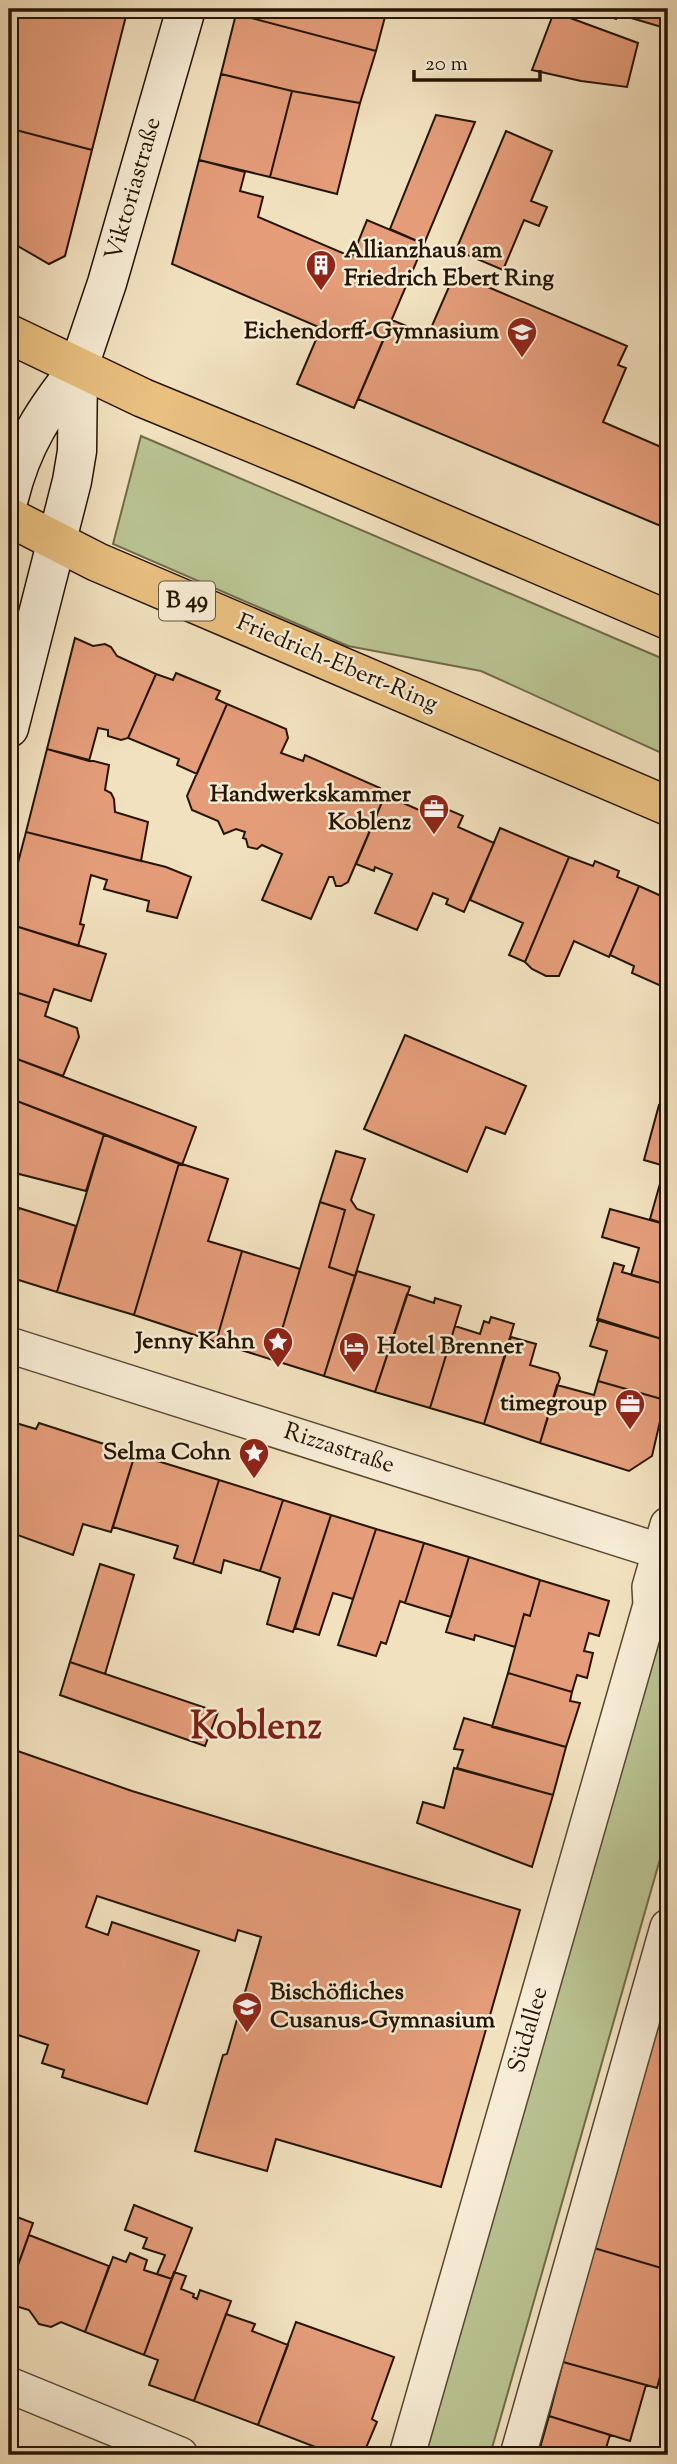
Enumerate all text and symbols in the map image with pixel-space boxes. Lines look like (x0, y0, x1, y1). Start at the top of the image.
scale bar (414, 38, 540, 82)
text: 20 m (425, 50, 468, 80)
street label: Viktoriastraße (97, 113, 171, 265)
place label: Allianzhaus am Friedrich Ebert Ring (344, 234, 554, 296)
building icon: Allianzhaus am Friedrich Ebert Ring (304, 248, 338, 292)
place label: Eichendorff-Gymnasium (244, 315, 499, 349)
school or university icon: Eichendorff-Gymnasium (505, 315, 539, 359)
road number: B 49 (159, 582, 215, 621)
street label: Friedrich-Ebert-Ring (231, 606, 443, 722)
place label: Handwerkskammer Koblenz (210, 778, 412, 840)
office icon: Handwerkskammer Koblenz (417, 792, 451, 836)
place label: Jenny Kahn (133, 1325, 256, 1359)
place icon: Jenny Kahn (261, 1325, 295, 1369)
hotel icon: Hotel Brenner (337, 1330, 371, 1374)
place label: Hotel Brenner (377, 1330, 525, 1364)
place label: timegroup (500, 1387, 607, 1421)
office icon: timegroup (613, 1387, 647, 1431)
street label: Rizzastraße (279, 1415, 399, 1483)
place label: Selma Cohn (103, 1436, 232, 1470)
place icon: Selma Cohn (237, 1436, 271, 1480)
district label: Koblenz (190, 1702, 322, 1756)
place label: Bischöfliches Cusanus-Gymnasium (270, 1976, 495, 2038)
street label: Südallee (500, 1983, 558, 2077)
school or university icon: Bischöfliches Cusanus-Gymnasium (230, 1990, 264, 2034)

